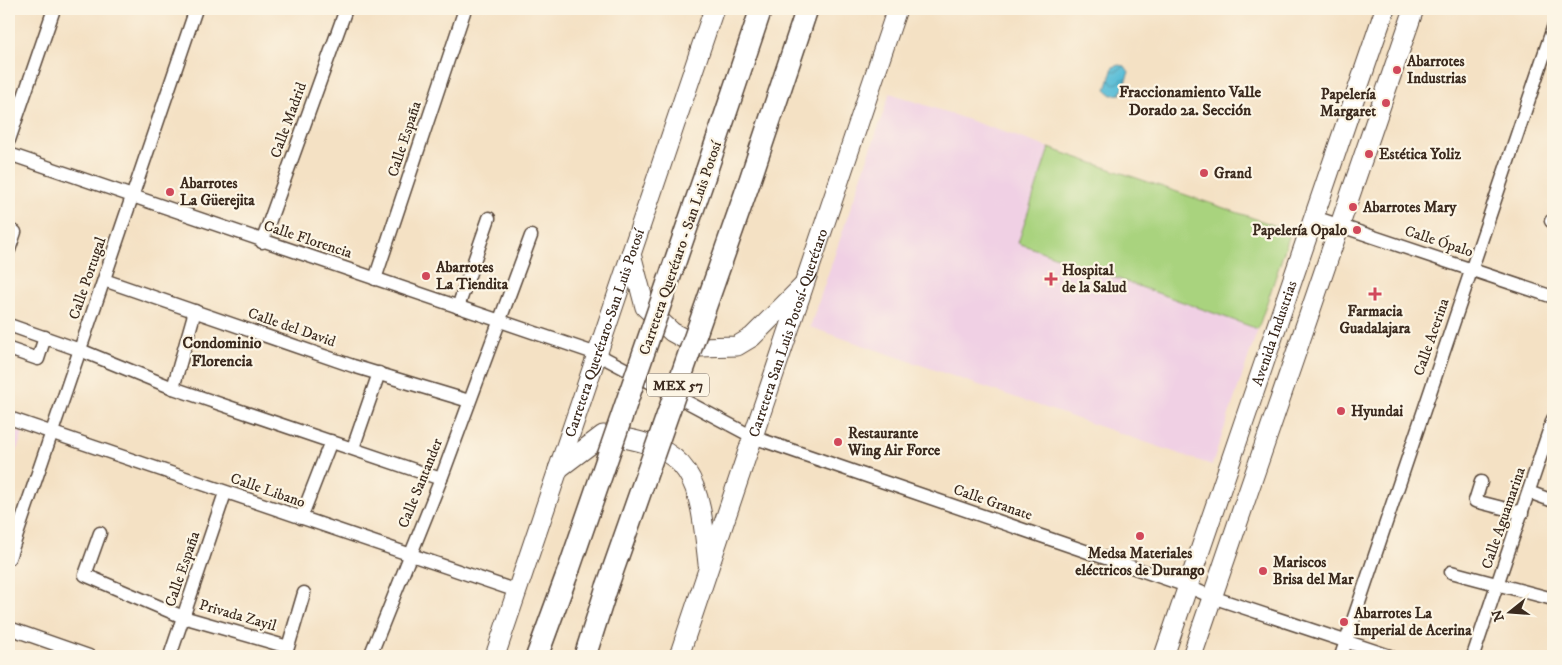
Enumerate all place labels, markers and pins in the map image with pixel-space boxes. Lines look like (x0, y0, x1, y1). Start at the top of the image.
place label: Abarrotes Industrias (1406, 52, 1466, 88)
marker: Abarrotes Industrias (1391, 64, 1403, 76)
place label: Papelería Margaret (1320, 85, 1377, 121)
marker: Papelería Margaret (1380, 97, 1392, 109)
place label: Estética Yoliz (1379, 145, 1461, 164)
marker: Estética Yoliz (1363, 148, 1375, 160)
place label: Grand (1214, 164, 1252, 183)
marker: Grand (1198, 167, 1210, 179)
place label: Abarrotes La Güerejita (179, 174, 255, 210)
marker: Abarrotes La Güerejita (164, 186, 176, 198)
place label: Abarrotes Mary (1362, 198, 1457, 217)
marker: Abarrotes Mary (1347, 201, 1359, 213)
place label: Papelería Opalo (1252, 221, 1348, 240)
marker: Papelería Opalo (1351, 224, 1363, 236)
place label: Abarrotes La Tiendita (435, 258, 509, 294)
place label: Hospital de la Salud (1062, 261, 1127, 297)
marker: Abarrotes La Tiendita (420, 270, 432, 282)
marker: Hospital de la Salud (1044, 272, 1058, 286)
marker: Farmacia Guadalajara (1369, 288, 1381, 300)
place label: Farmacia Guadalajara (1340, 302, 1411, 338)
place label: Hyundai (1351, 402, 1403, 421)
marker: Hyundai (1335, 405, 1347, 417)
place label: Restaurante Wing Air Force (847, 424, 941, 460)
marker: Restaurante Wing Air Force (832, 436, 844, 448)
marker: Medsa Materiales eléctricos de Durango (1134, 530, 1146, 542)
place label: Medsa Materiales eléctricos de Durango (1075, 544, 1205, 580)
place label: Mariscos Brisa del Mar (1273, 553, 1354, 589)
marker: Mariscos Brisa del Mar (1257, 565, 1269, 577)
place label: Abarrotes La Imperial de Acerina (1353, 604, 1472, 640)
marker: Abarrotes La Imperial de Acerina (1338, 616, 1350, 628)

